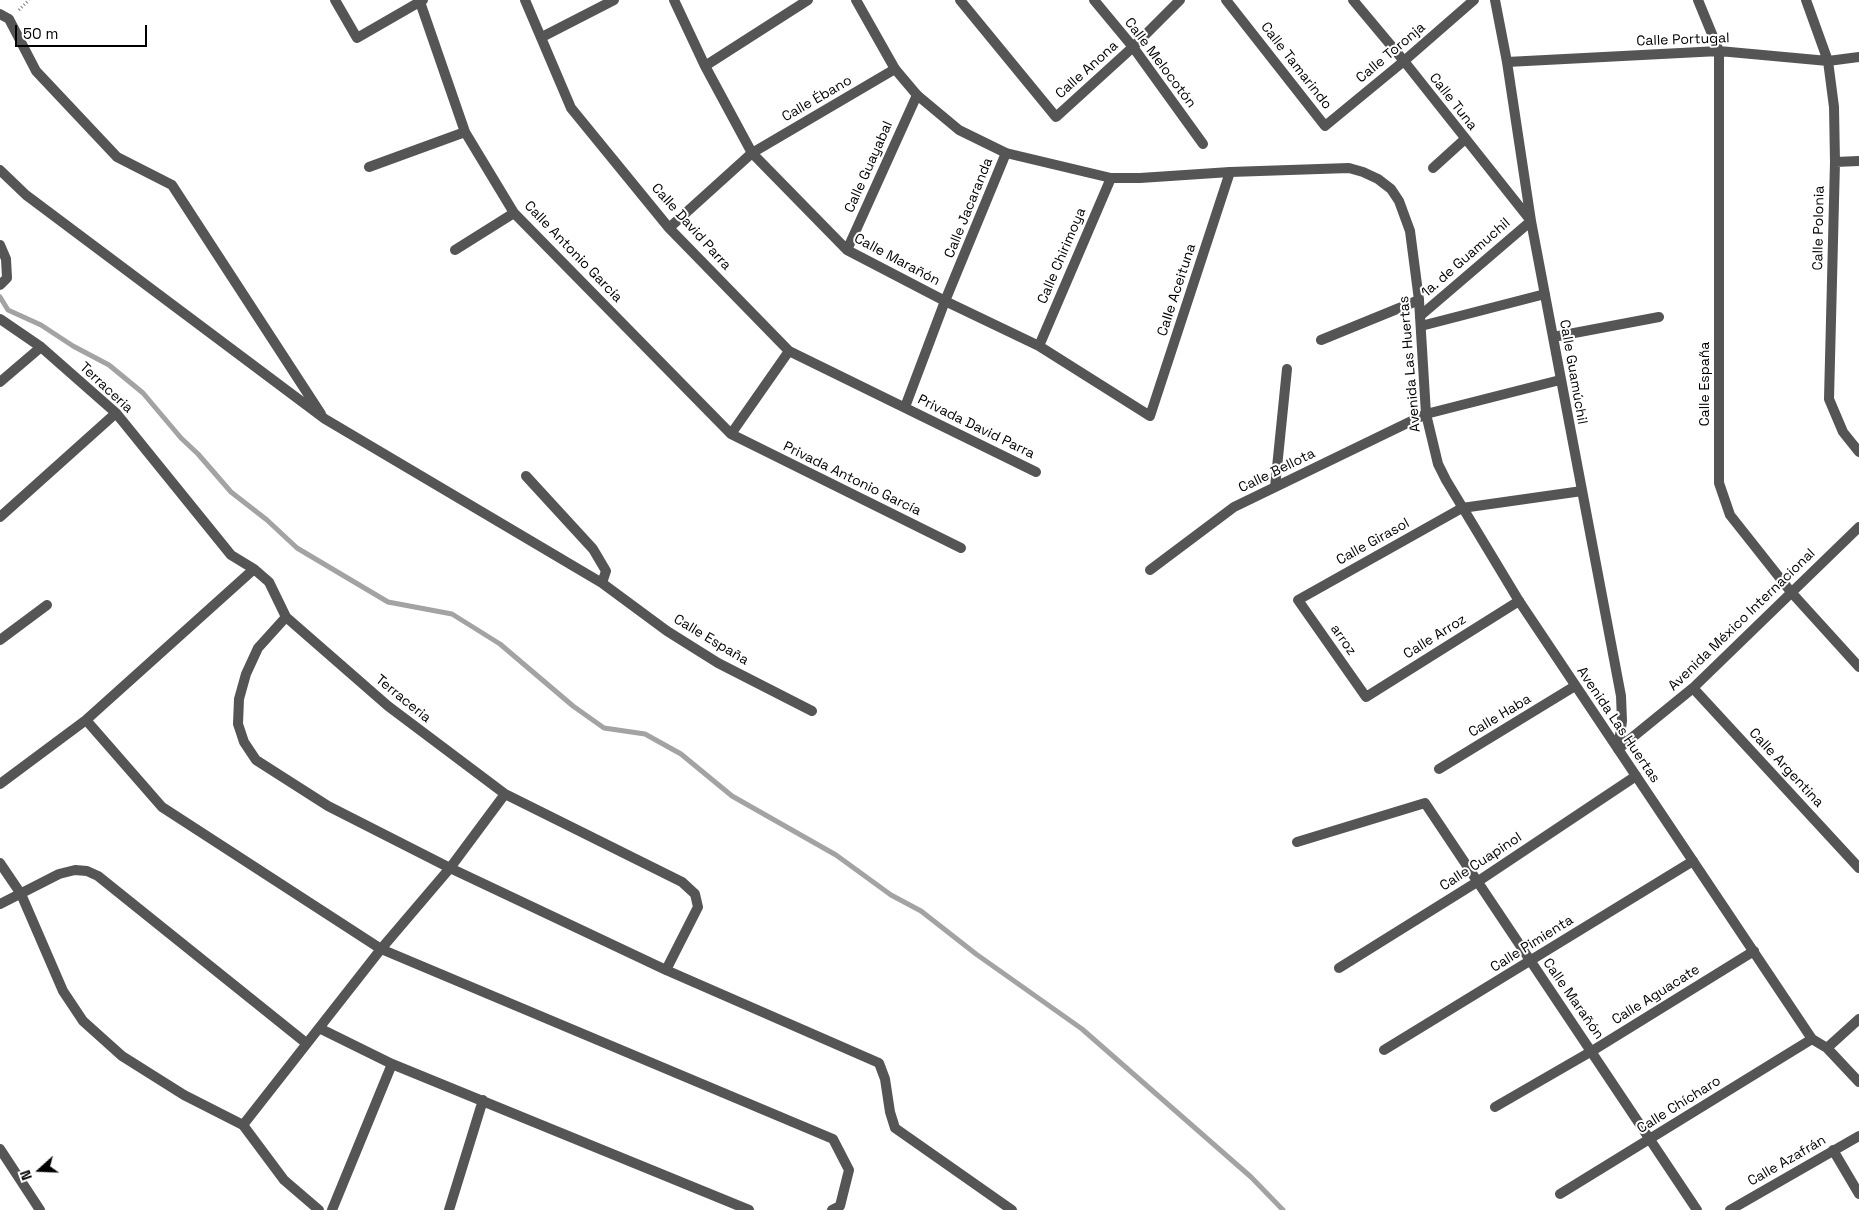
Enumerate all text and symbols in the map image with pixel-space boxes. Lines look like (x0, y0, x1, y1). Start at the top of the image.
scale bar (18, 15, 150, 47)
street label: Calle Melocotón (1121, 15, 1199, 111)
street label: Calle Tamarindo (1257, 19, 1335, 113)
street label: Calle Toronja (1353, 19, 1429, 87)
text: 50 m (23, 24, 58, 43)
street label: Calle Portugal (1636, 30, 1730, 50)
street label: Calle Anona (1052, 38, 1122, 102)
street label: Calle Tuna (1425, 70, 1481, 134)
street label: Calle Ébano (779, 72, 855, 126)
street label: Calle Guayabal (841, 119, 897, 215)
street label: Calle Jacaranda (941, 155, 997, 261)
street label: Calle David Parra (648, 180, 734, 274)
street label: Calle Polonia (1810, 185, 1828, 271)
street label: Calle Antonio García (520, 198, 626, 306)
street label: Calle Chirimoya (1034, 205, 1090, 307)
street label: 1a. de Guamuchil (1418, 215, 1514, 301)
street label: Calle Marañón (851, 230, 943, 290)
street label: Calle Aceituna (1154, 242, 1200, 338)
street label: Avenida Las Huertas (1396, 295, 1424, 433)
street label: Calle Guamúchil (1556, 318, 1590, 426)
street label: Calle España (1697, 342, 1713, 426)
street label: Terraceria (76, 359, 136, 417)
street label: Privada David Parra (915, 391, 1037, 463)
street label: Privada Antonio García (780, 438, 924, 520)
street label: Calle Bellota (1236, 445, 1318, 497)
street label: Calle Girasol (1334, 515, 1412, 569)
street label: Avenida México Internacional (1665, 545, 1819, 695)
street label: Calle España (670, 611, 752, 669)
street label: Calle Arroz (1401, 611, 1469, 663)
street label: arroz (1326, 621, 1360, 659)
street label: Avenida Las Huertas (1573, 664, 1663, 786)
street label: Terraceria (372, 671, 434, 727)
street label: Calle Haba (1466, 691, 1534, 741)
street label: Calle Argentina (1745, 725, 1827, 811)
street label: Calle Cuapinol (1437, 829, 1525, 895)
street label: Calle Pimienta (1488, 912, 1576, 976)
street label: Calle Marañón (1539, 955, 1607, 1043)
street label: Calle Aguacate (1609, 961, 1703, 1029)
street label: Calle Chícharo (1634, 1073, 1724, 1137)
street label: Calle Azafrán (1745, 1132, 1829, 1190)
north arrow (15, 1145, 65, 1195)
text: N (16, 1168, 36, 1183)

